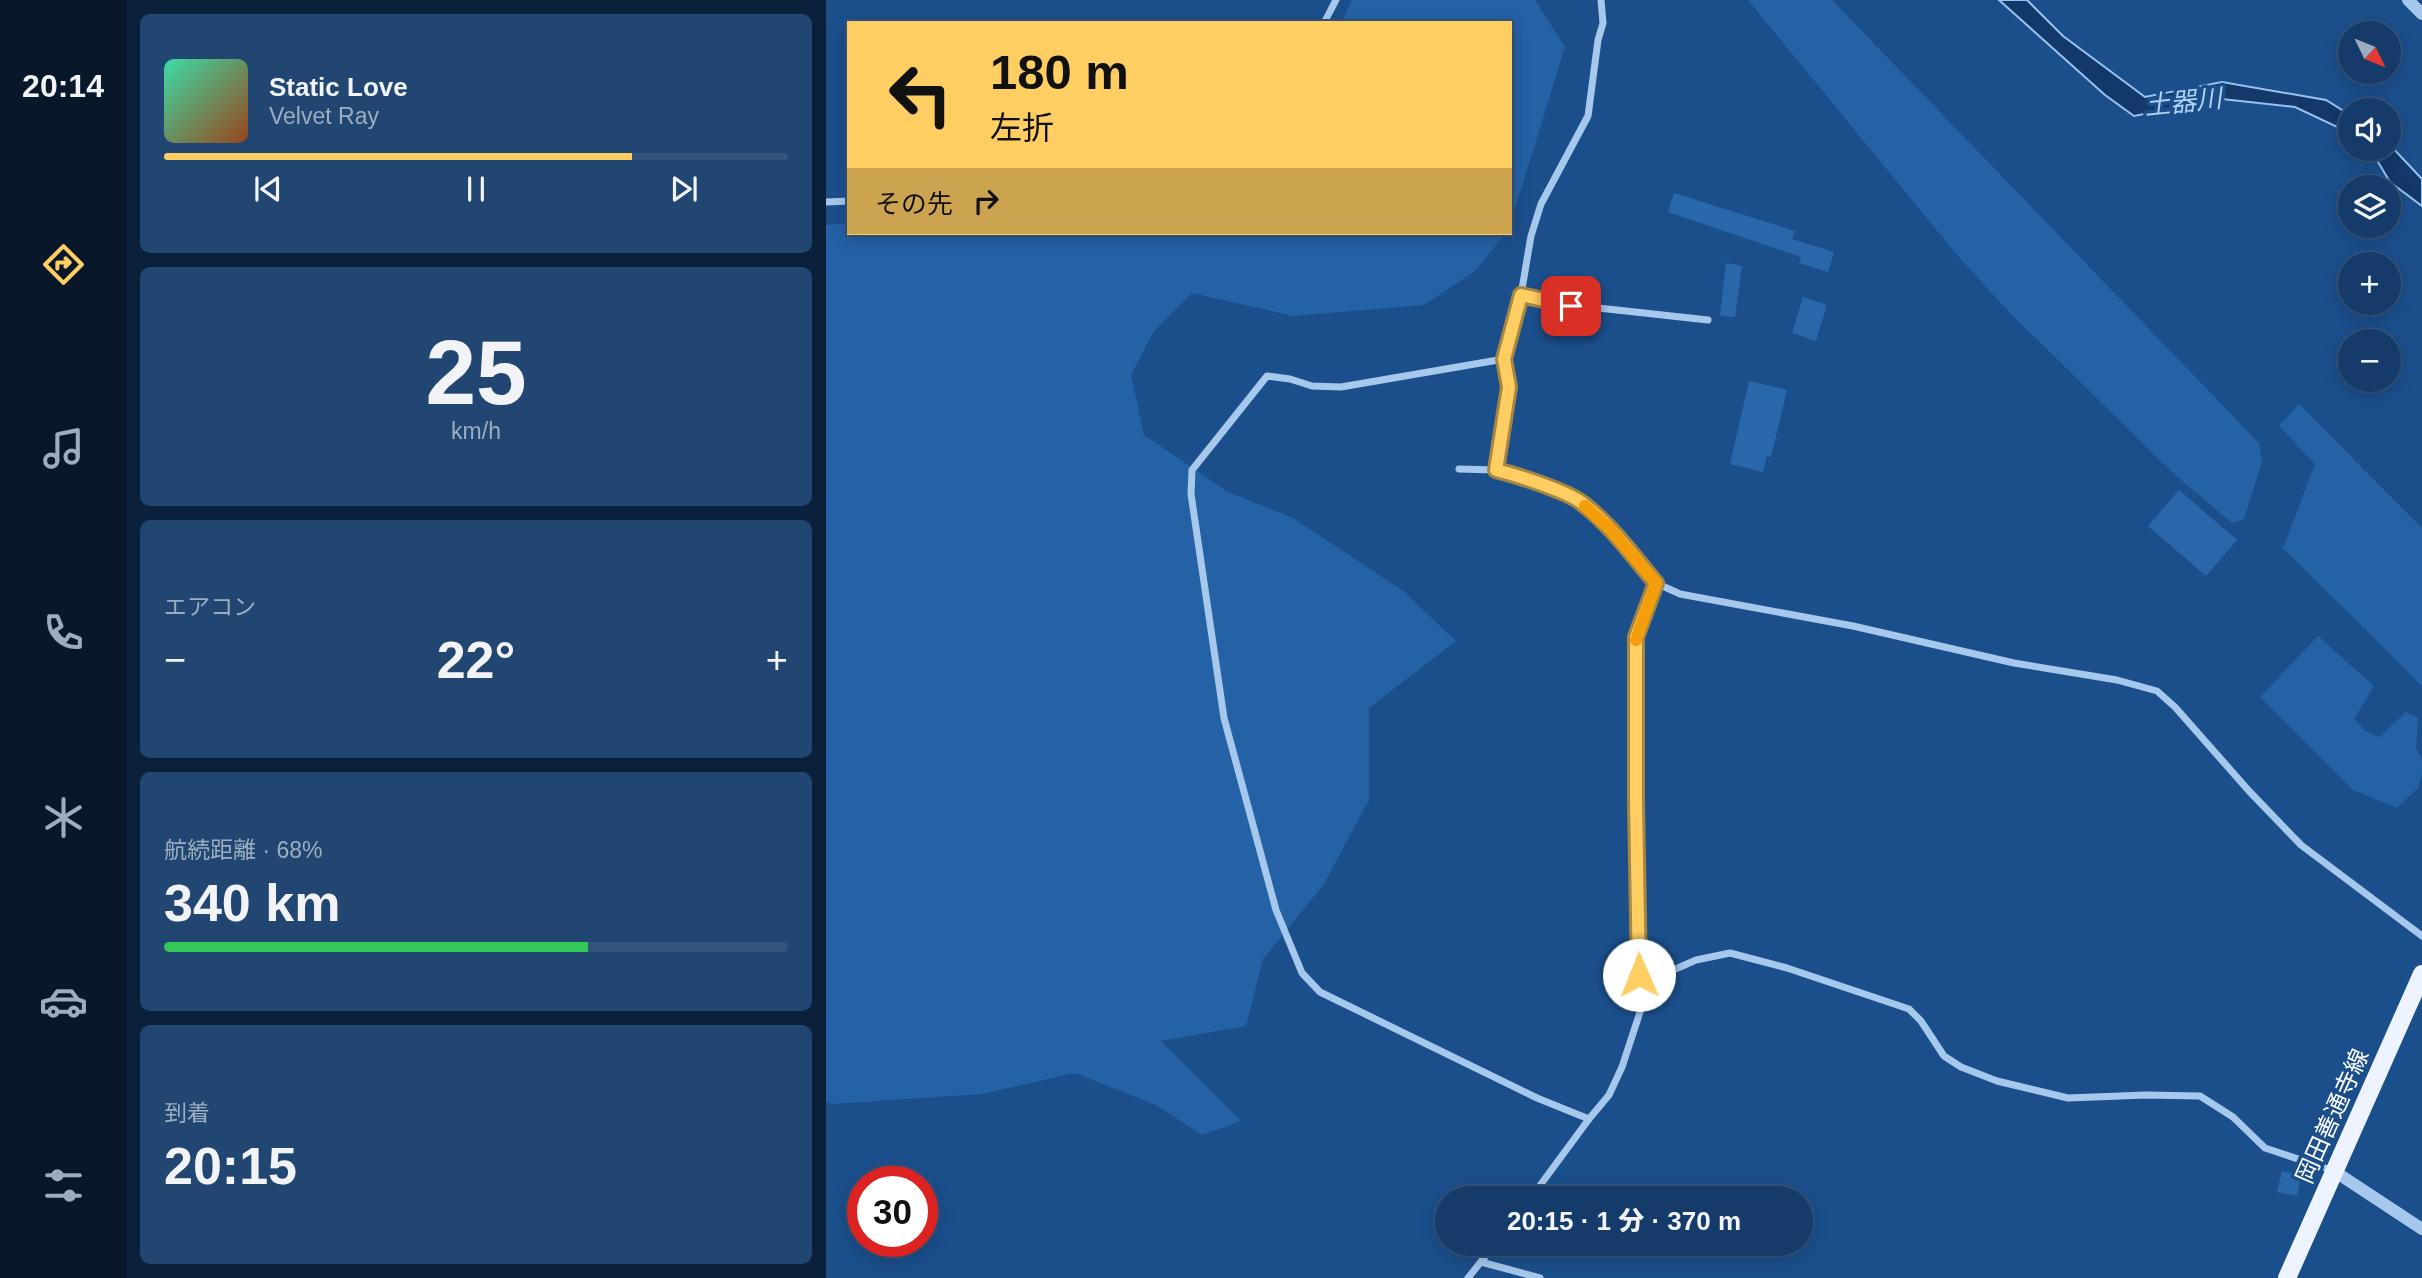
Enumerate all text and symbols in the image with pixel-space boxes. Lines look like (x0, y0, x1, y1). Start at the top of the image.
north arrow (2338, 21, 2401, 84)
map controls (2338, 21, 2401, 392)
text: 180 m (990, 45, 1129, 99)
icon: left (875, 49, 966, 140)
text: 20:14 (22, 68, 104, 104)
text: Static Love (269, 72, 408, 102)
water label: 土器川 (2143, 83, 2226, 121)
button: sound (2338, 98, 2401, 161)
text: Velvet Ray (269, 103, 379, 129)
text: 左折 (990, 110, 1054, 146)
icon: previous (249, 170, 287, 208)
icon: pause (457, 170, 495, 208)
icon: next (665, 170, 703, 208)
button: layers (2338, 175, 2401, 238)
icon: right (967, 182, 1005, 220)
text: その先 (875, 189, 953, 219)
icon: directions (39, 240, 88, 289)
button: + (2338, 252, 2401, 315)
pin (1541, 276, 1601, 336)
icon: arrive (1552, 287, 1590, 325)
text: 25 (425, 322, 527, 423)
button: − (2338, 329, 2401, 392)
text: km/h (451, 418, 501, 444)
icon: music (39, 424, 88, 473)
text: エアコン (164, 594, 256, 620)
icon: phone (39, 608, 88, 657)
text: 22° (437, 631, 515, 689)
text: − (164, 639, 186, 681)
text: + (766, 639, 788, 681)
icon: climate (39, 793, 88, 842)
text: 航続距離 · 68% (164, 837, 322, 863)
text: 340 km (164, 874, 340, 932)
position arrow (1602, 938, 1676, 1012)
icon: car (39, 977, 88, 1026)
street label: 岡田善通寺線 (2290, 1045, 2374, 1187)
text: 到着 (164, 1100, 210, 1126)
text: 20:15 (164, 1137, 297, 1195)
icon: filters (39, 1161, 88, 1210)
speed limit sign: 30 (847, 1166, 938, 1257)
text: 20:15 · 1 分 · 370 m (1507, 1206, 1741, 1236)

